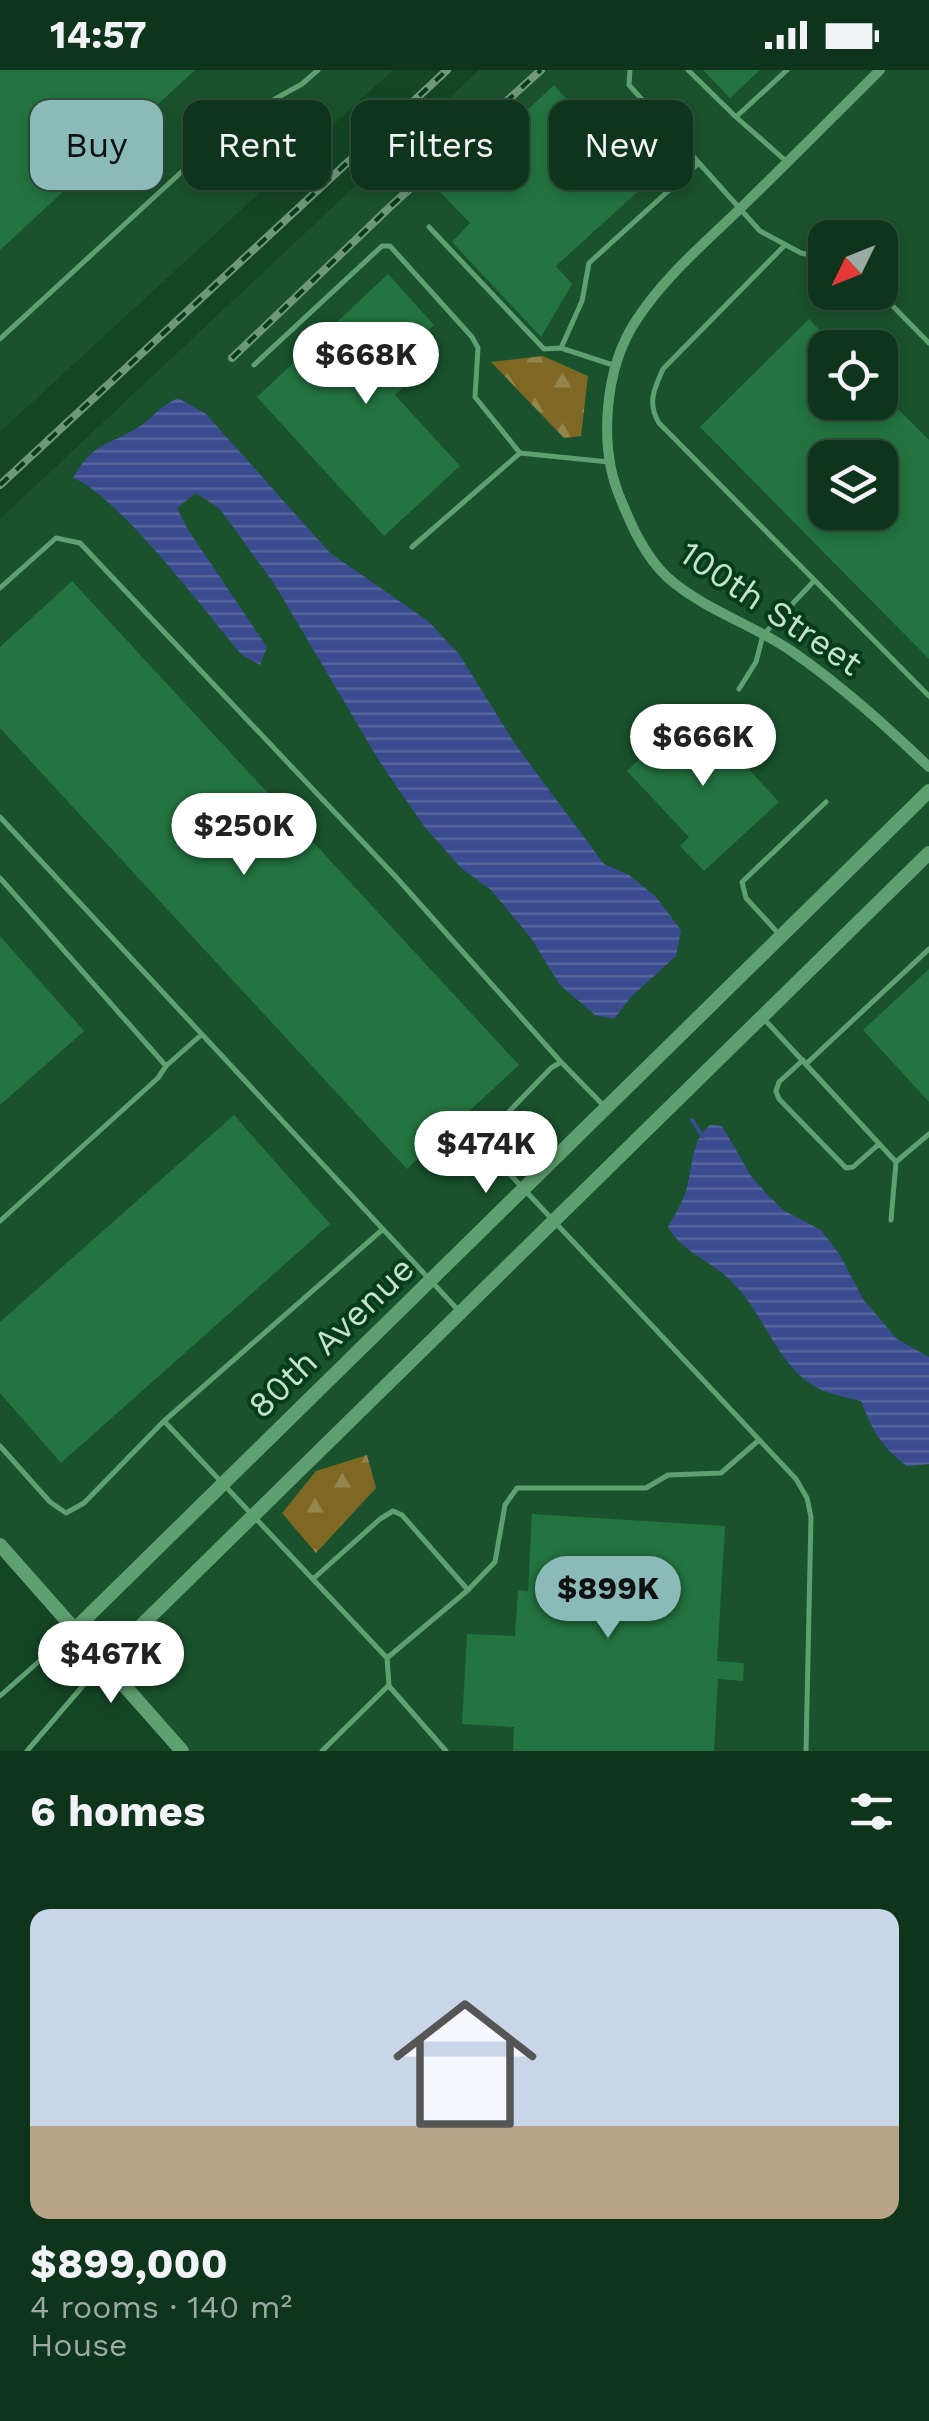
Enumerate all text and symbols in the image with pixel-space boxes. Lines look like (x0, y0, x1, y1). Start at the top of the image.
text: 14:57 (50, 13, 147, 57)
chip: Buy (30, 100, 163, 190)
chip: Rent (183, 100, 331, 190)
chip: Filters (351, 100, 529, 190)
chip: New (549, 100, 693, 190)
north arrow (808, 220, 898, 310)
map controls (808, 220, 898, 530)
pin: $668K (296, 322, 436, 407)
button: locate (808, 330, 898, 420)
text: $668K (315, 335, 417, 373)
button: layers (808, 440, 898, 530)
street label: 100th Street (672, 532, 870, 685)
pin: $666K (633, 704, 773, 789)
text: $666K (652, 717, 754, 755)
pin: $250K (174, 793, 314, 878)
text: $250K (193, 806, 295, 844)
pin: $474K (416, 1111, 556, 1196)
text: $474K (436, 1124, 536, 1162)
street label: 80th Avenue (239, 1248, 423, 1426)
pin: $899K (538, 1556, 678, 1641)
text: $899K (557, 1569, 659, 1607)
pin: $467K (41, 1621, 181, 1706)
text: $467K (60, 1634, 162, 1672)
icon: filters (844, 1784, 899, 1839)
text: 6 homes (30, 1787, 205, 1836)
icon: home (375, 1974, 555, 2154)
text: $899,000 (30, 2239, 228, 2288)
text: 4 rooms · 140 m² (30, 2288, 292, 2326)
text: House (30, 2326, 128, 2364)

